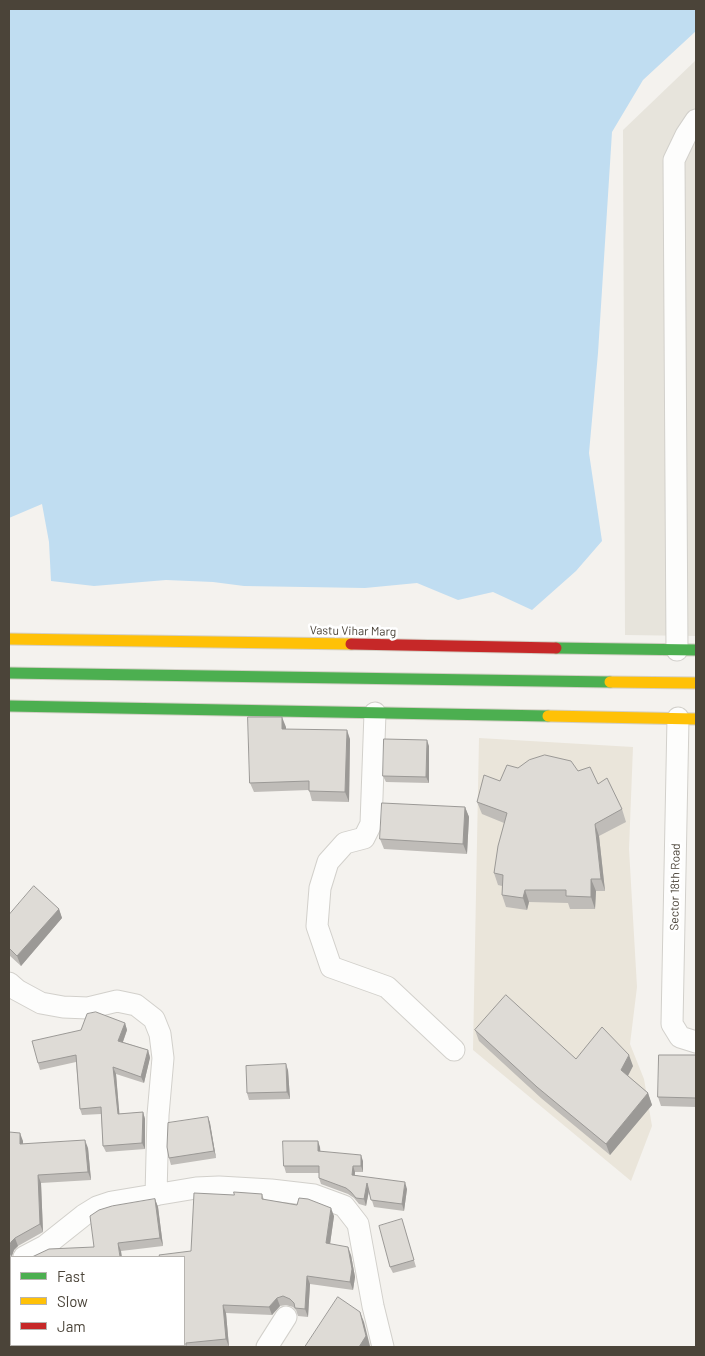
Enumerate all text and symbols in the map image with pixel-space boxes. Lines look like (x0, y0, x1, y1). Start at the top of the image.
street label: Vastu Vihar Marg (310, 623, 396, 639)
street label: Sector 18th Road (667, 843, 683, 931)
legend (10, 1256, 185, 1346)
text: Fast (57, 1267, 85, 1285)
text: Slow (57, 1292, 88, 1310)
text: Jam (57, 1317, 86, 1335)

